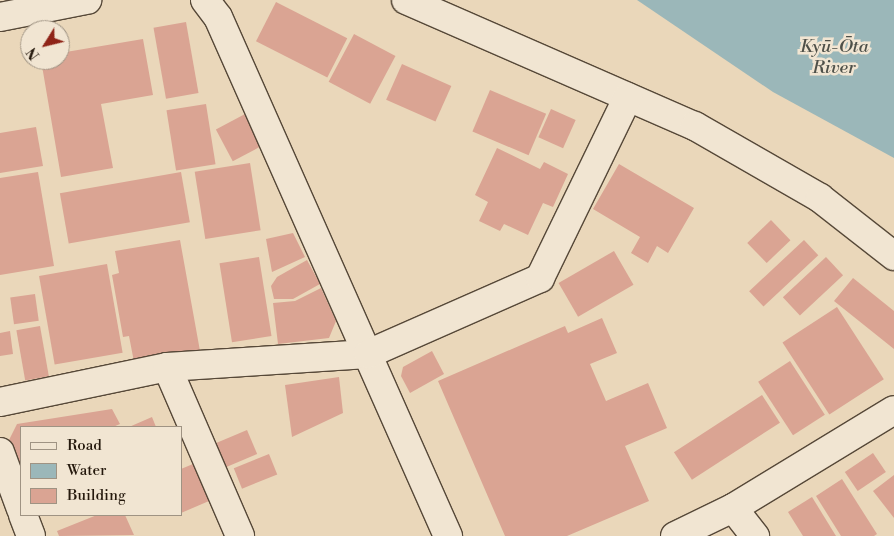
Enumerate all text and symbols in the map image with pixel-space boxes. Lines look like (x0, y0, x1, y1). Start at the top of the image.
north arrow (20, 20, 70, 70)
water label: Kyū-Ōta River (800, 37, 868, 80)
text: N (23, 43, 44, 63)
legend (20, 426, 182, 516)
text: Road (67, 436, 102, 455)
text: Water (67, 461, 106, 480)
text: Building (67, 486, 126, 505)

